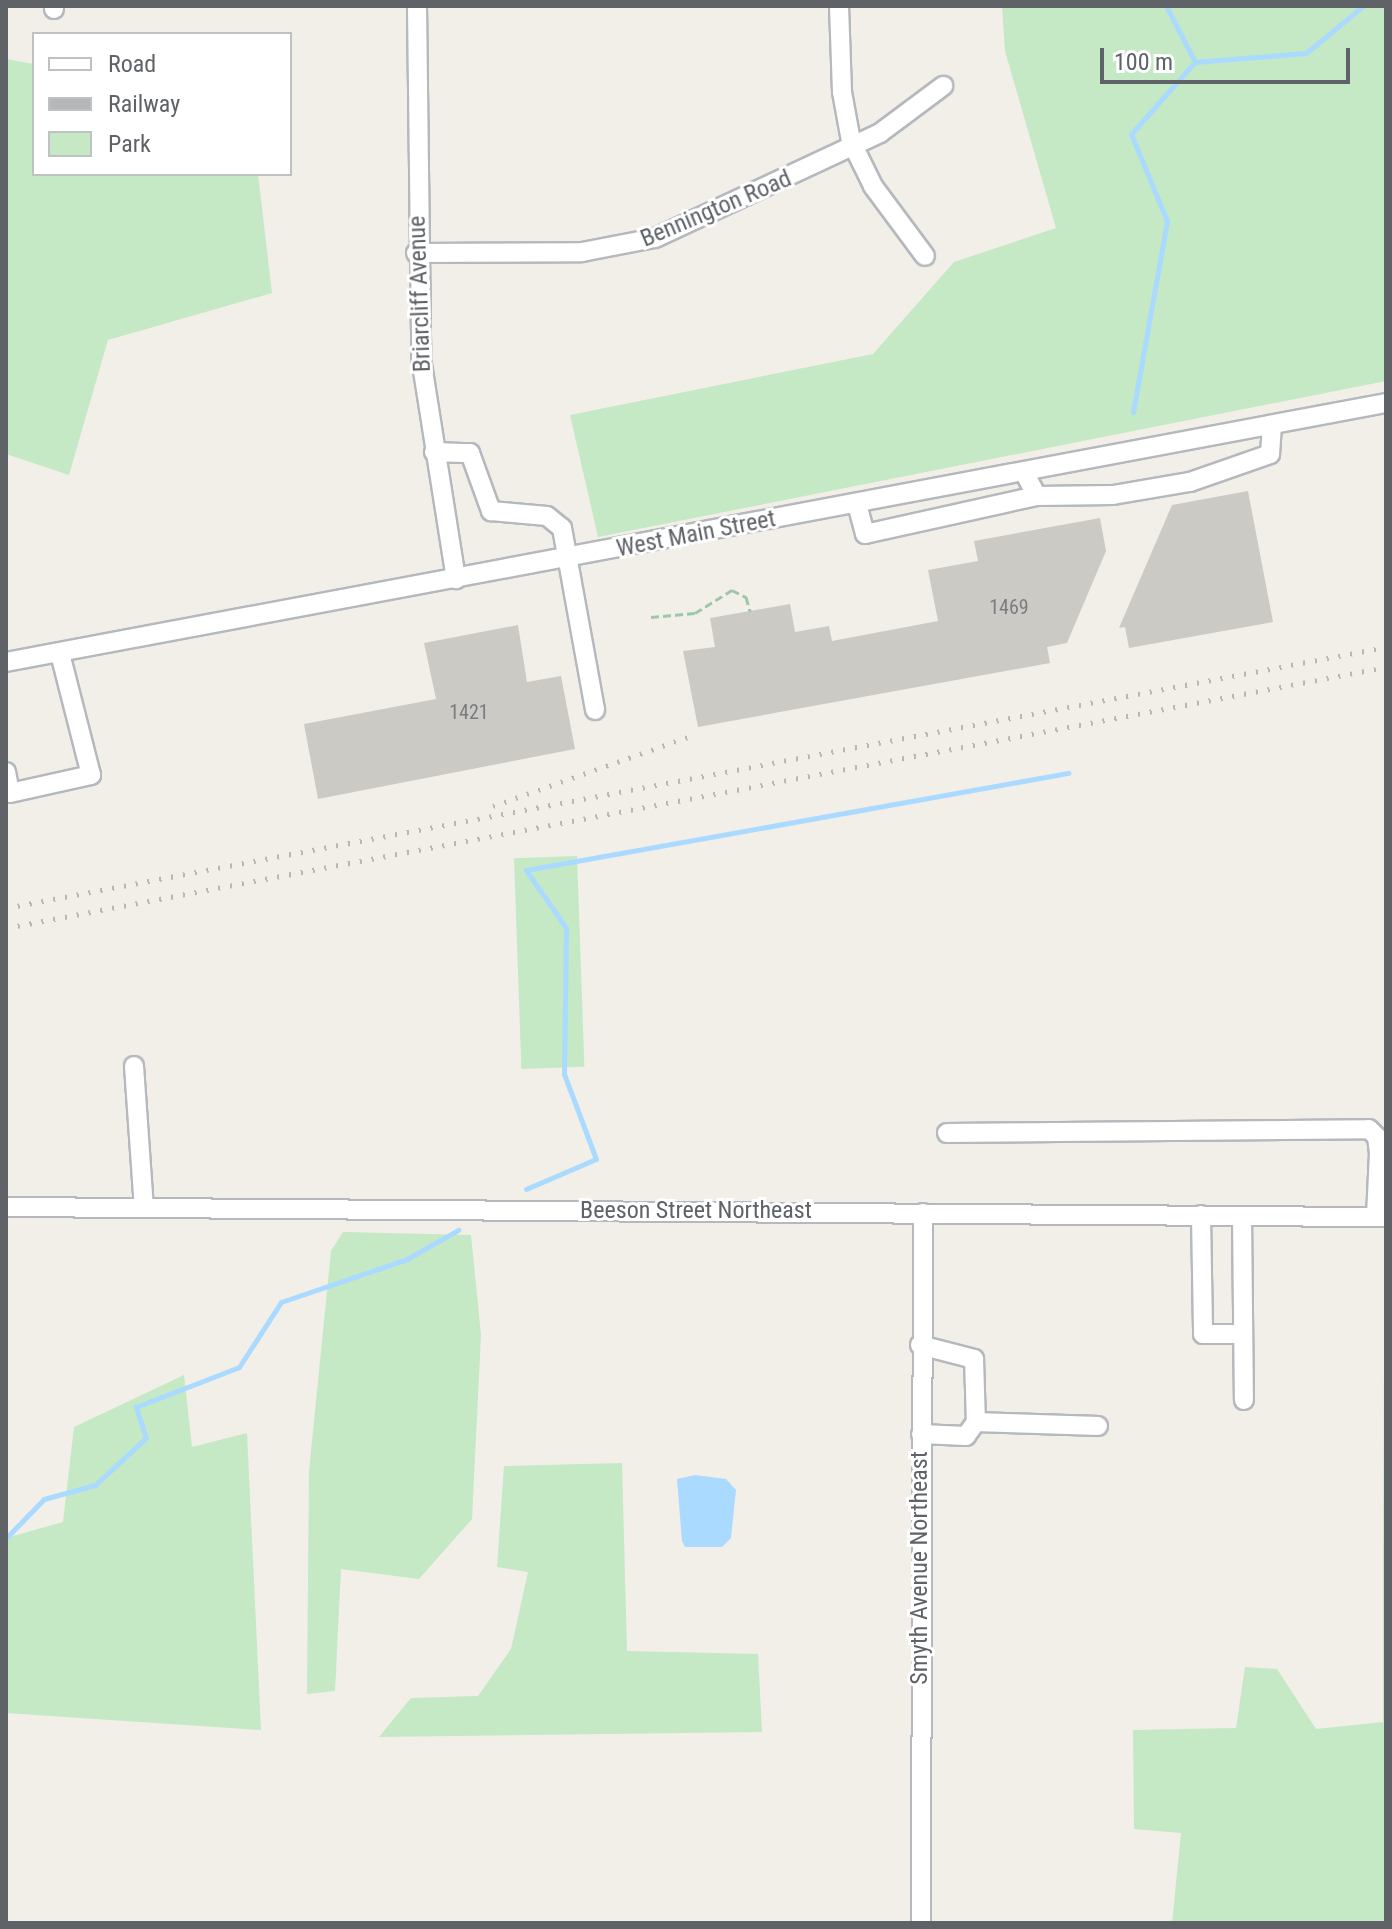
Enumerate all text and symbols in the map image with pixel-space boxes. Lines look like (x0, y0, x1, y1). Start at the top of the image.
legend (32, 32, 292, 176)
scale bar (1104, 32, 1354, 82)
text: 100 m (1114, 48, 1173, 76)
text: Road (108, 50, 156, 78)
text: Railway (108, 90, 180, 118)
text: Park (108, 130, 151, 158)
street label: Bennington Road (636, 164, 796, 254)
street label: Briarcliff Avenue (403, 215, 437, 373)
street label: West Main Street (614, 504, 778, 564)
house number: 1469 (989, 595, 1029, 619)
house number: 1421 (449, 700, 489, 724)
street label: Beeson Street Northeast (580, 1197, 812, 1225)
street label: Smyth Avenue Northeast (906, 1451, 934, 1685)

